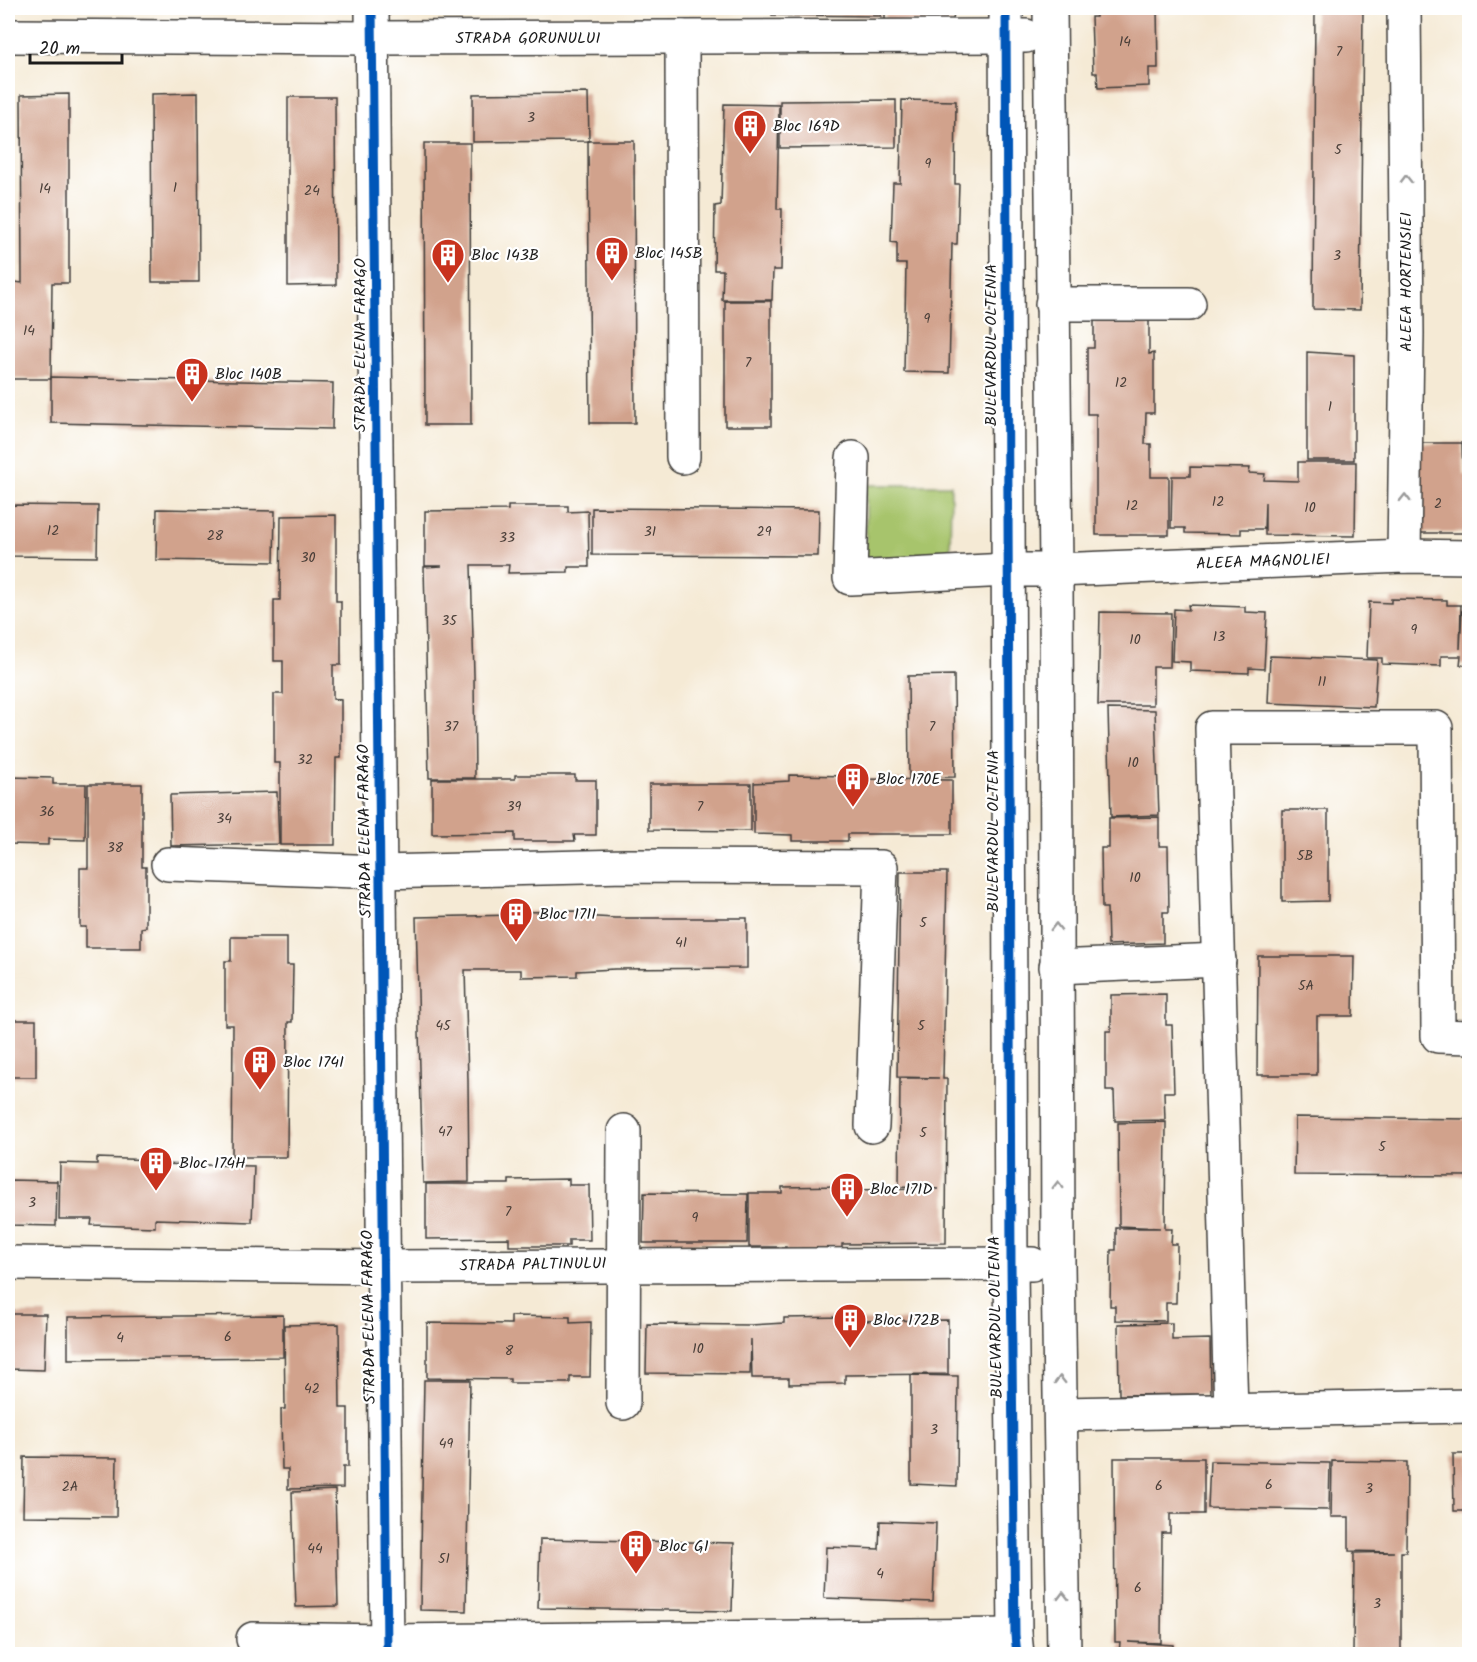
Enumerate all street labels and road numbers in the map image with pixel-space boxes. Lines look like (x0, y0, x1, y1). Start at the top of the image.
street label: STRADA GORUNULUI (456, 26, 600, 51)
street label: ALEEA HORTENSIEI (1394, 212, 1419, 352)
street label: STRADA ELENA FARAGO (348, 258, 373, 432)
street label: BULEVARDUL OLTENIA (979, 263, 1004, 426)
street label: ALEEA MAGNOLIEI (1196, 547, 1330, 577)
street label: STRADA ELENA FARAGO (351, 744, 379, 918)
street label: BULEVARDUL OLTENIA (981, 749, 1006, 912)
street label: STRADA ELENA FARAGO (355, 1230, 383, 1404)
street label: BULEVARDUL OLTENIA (982, 1235, 1010, 1398)
street label: STRADA PALTINULUI (459, 1251, 607, 1279)

